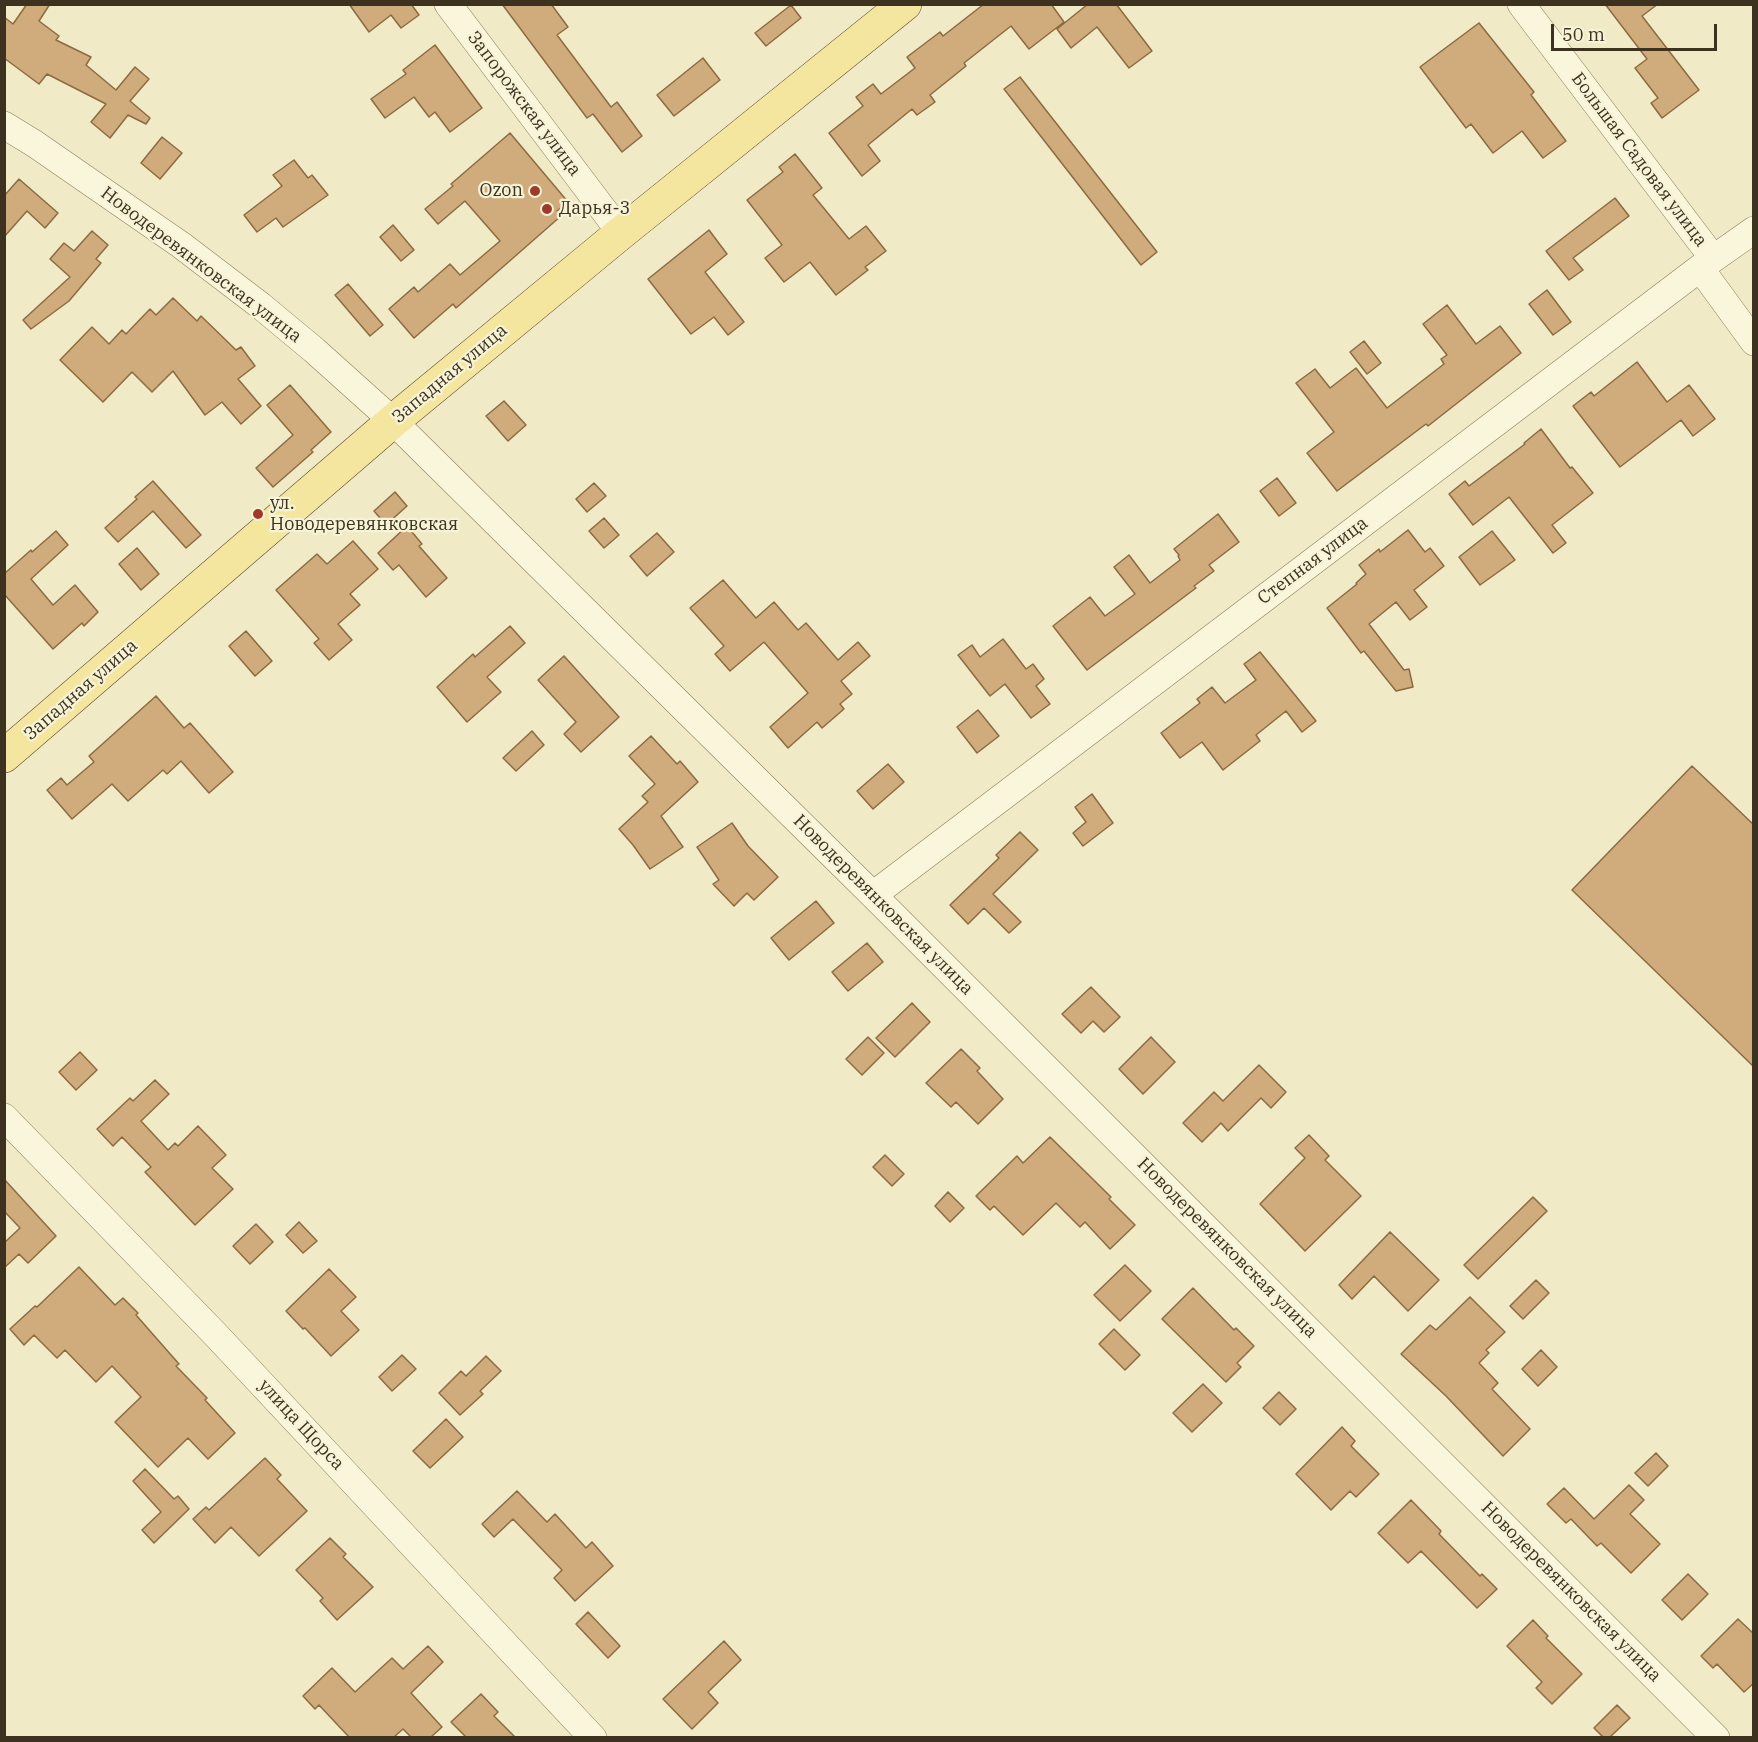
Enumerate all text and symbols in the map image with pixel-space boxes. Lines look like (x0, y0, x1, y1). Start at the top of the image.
scale bar (1554, 12, 1720, 50)
text: 50 m (1562, 23, 1605, 46)
street label: Запорожская улица (463, 27, 585, 181)
street label: Большая Садовая улица (1566, 69, 1712, 251)
place label: Ozon (479, 180, 523, 202)
street label: Новодеревянковская улица (96, 182, 306, 348)
marker: Ozon (528, 184, 542, 198)
place label: Дарья-3 (559, 198, 630, 220)
marker: Дарья-3 (540, 202, 554, 216)
street label: Западная улица (388, 320, 512, 428)
place label: ул. Новодеревянковская (270, 493, 458, 536)
marker: ул. Новодеревянковская (251, 507, 265, 521)
street label: Степная улица (1254, 513, 1372, 609)
street label: Западная улица (20, 635, 142, 745)
street label: Новодеревянковская улица (788, 810, 978, 1000)
street label: Новодеревянковская улица (1132, 1153, 1322, 1343)
street label: улица Щорса (254, 1375, 348, 1475)
street label: Новодеревянковская улица (1476, 1497, 1666, 1687)

